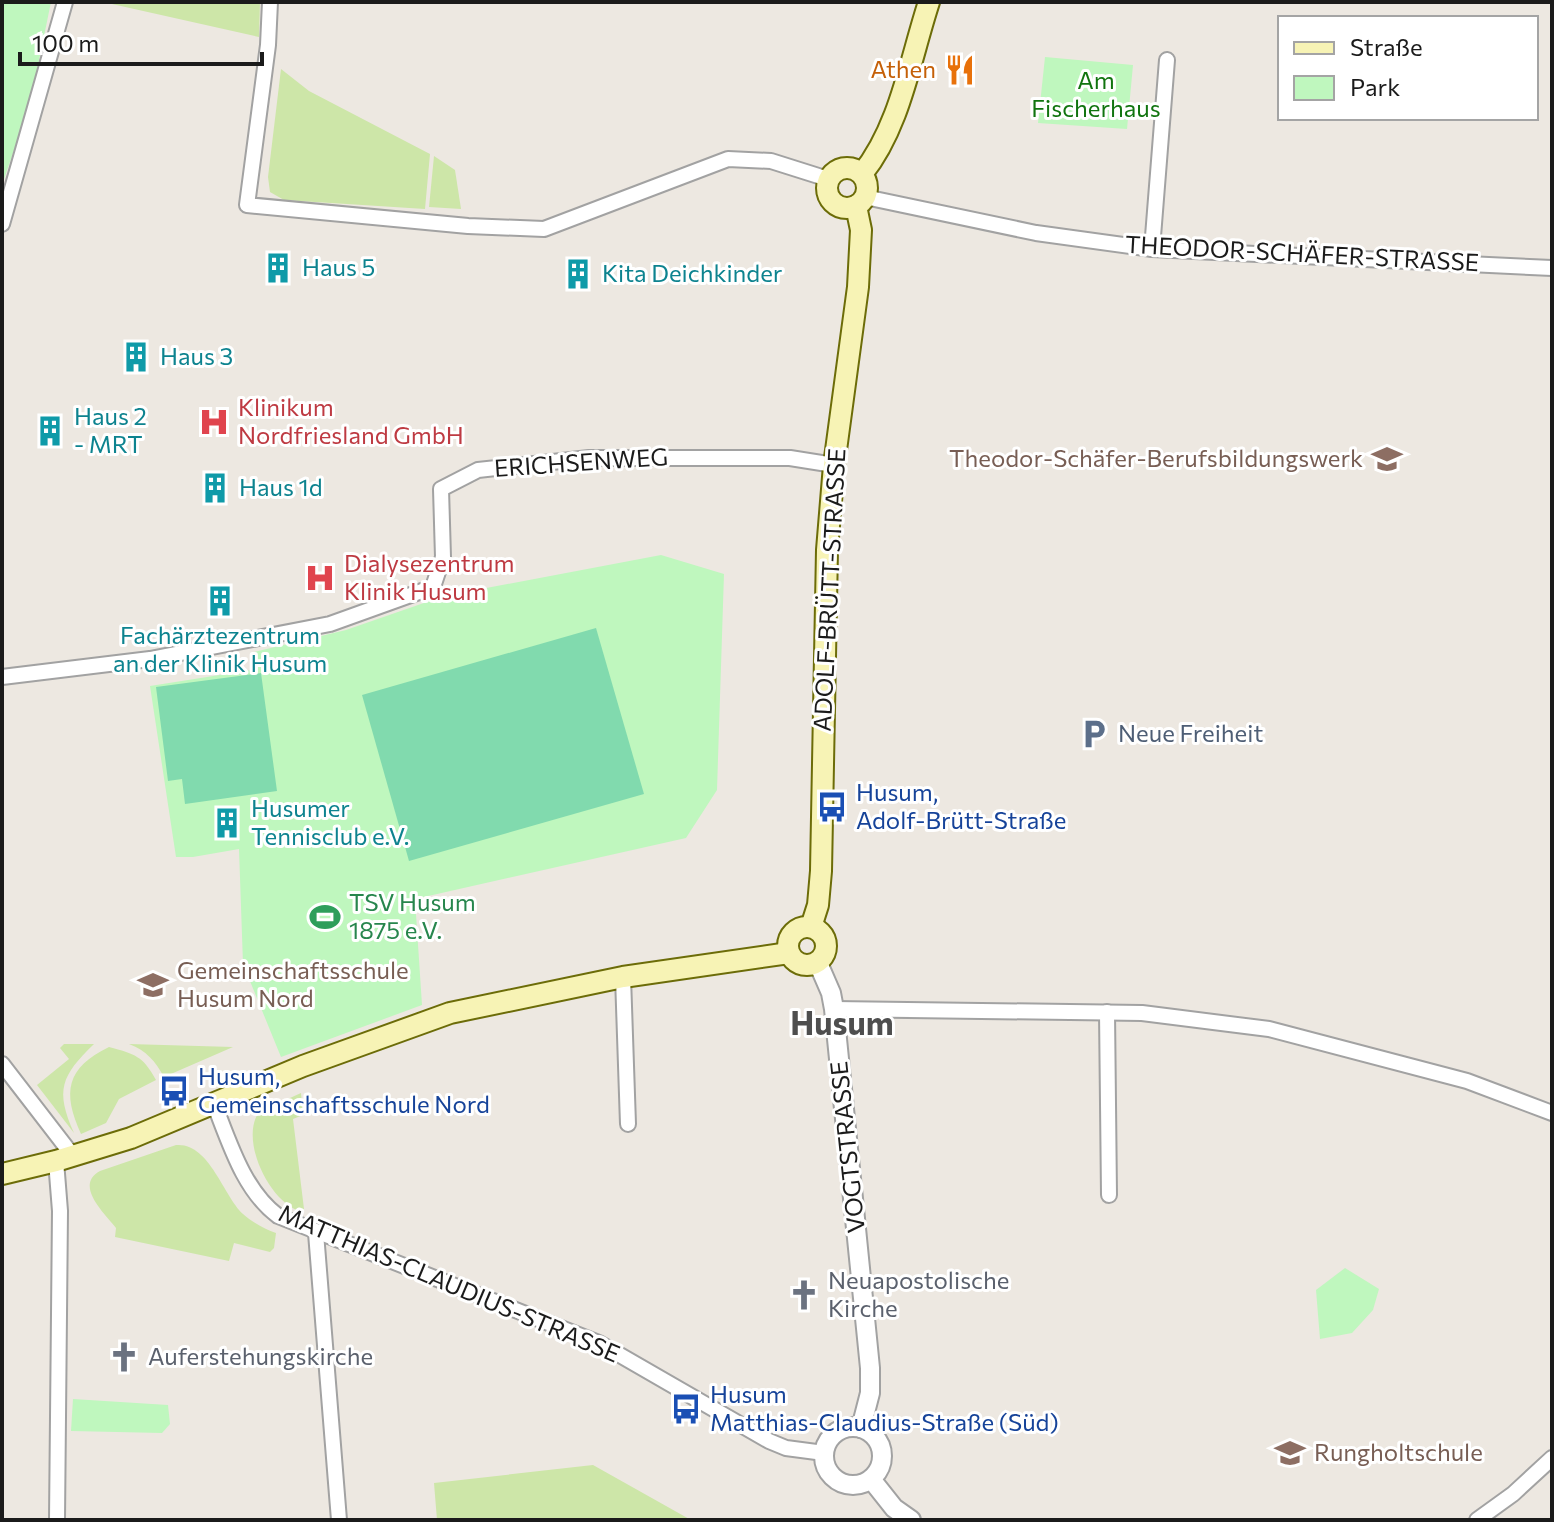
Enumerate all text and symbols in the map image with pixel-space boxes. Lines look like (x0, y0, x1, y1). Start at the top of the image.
scale bar (20, 16, 262, 66)
legend (1278, 16, 1538, 120)
text: 100 m (32, 28, 99, 57)
text: Straße (1350, 32, 1423, 61)
restaurant icon: Athen (943, 53, 977, 87)
place label: Athen (870, 54, 936, 83)
park label: Am Fischerhaus (1031, 65, 1161, 122)
text: Park (1350, 72, 1400, 101)
street label: THEODOR-SCHÄFER-STRASSE (1124, 229, 1480, 276)
building icon: Haus 5 (261, 251, 295, 285)
place label: Haus 5 (302, 252, 375, 281)
building icon: Kita Deichkinder (561, 257, 595, 291)
place label: Kita Deichkinder (602, 258, 783, 287)
building icon: Haus 3 (119, 340, 153, 374)
place label: Haus 3 (160, 341, 233, 370)
place label: Klinikum Nordfriesland GmbH (238, 392, 464, 449)
place label: Haus 2 - MRT (74, 401, 147, 458)
hospital icon: Klinikum Nordfriesland GmbH (197, 405, 231, 439)
building icon: Haus 2 - MRT (33, 414, 67, 448)
street label: ERICHSENWEG (493, 441, 669, 482)
school or university icon: Theodor-Schäfer-Berufsbildungswerk (1370, 442, 1404, 476)
place label: Theodor-Schäfer-Berufsbildungswerk (949, 443, 1363, 472)
street label: ADOLF-BRÜTT-STRASSE (807, 448, 850, 732)
building icon: Haus 1d (198, 471, 232, 505)
place label: Haus 1d (239, 472, 323, 501)
place label: Dialysezentrum Klinik Husum (344, 548, 514, 605)
hospital icon: Dialysezentrum Klinik Husum (303, 561, 337, 595)
building icon: Fachärztezentrum an der Klinik Husum (203, 584, 237, 618)
place label: Fachärztezentrum an der Klinik Husum (113, 620, 327, 677)
parking icon: Neue Freiheit (1077, 717, 1111, 751)
place label: Neue Freiheit (1118, 718, 1263, 747)
place label: Husum, Adolf-Brütt-Straße (856, 777, 1067, 834)
bus stop icon: Husum, Adolf-Brütt-Straße (815, 790, 849, 824)
place label: Husumer Tennisclub e.V. (251, 793, 409, 850)
building icon: Husumer Tennisclub e.V. (210, 806, 244, 840)
place label: TSV Husum 1875 e.V. (349, 887, 476, 944)
sports icon: TSV Husum 1875 e.V. (308, 900, 342, 934)
place label: Gemeinschaftsschule Husum Nord (177, 955, 409, 1012)
school or university icon: Gemeinschaftsschule Husum Nord (136, 968, 170, 1002)
district label: Husum (790, 1002, 894, 1042)
street label: VOGTSTRASSE (823, 1060, 870, 1234)
place label: Husum, Gemeinschaftsschule Nord (198, 1061, 490, 1118)
bus stop icon: Husum, Gemeinschaftsschule Nord (157, 1074, 191, 1108)
street label: MATTHIAS-CLAUDIUS-STRASSE (275, 1197, 624, 1368)
place label: Neuapostolische Kirche (828, 1265, 1009, 1322)
church icon: Neuapostolische Kirche (787, 1278, 821, 1312)
church icon: Auferstehungskirche (107, 1340, 141, 1374)
place label: Auferstehungskirche (148, 1341, 373, 1370)
place label: Husum Matthias-Claudius-Straße (Süd) (710, 1379, 1059, 1436)
bus stop icon: Husum Matthias-Claudius-Straße (Süd) (669, 1392, 703, 1426)
school or university icon: Rungholtschule (1273, 1436, 1307, 1470)
place label: Rungholtschule (1314, 1437, 1483, 1466)

